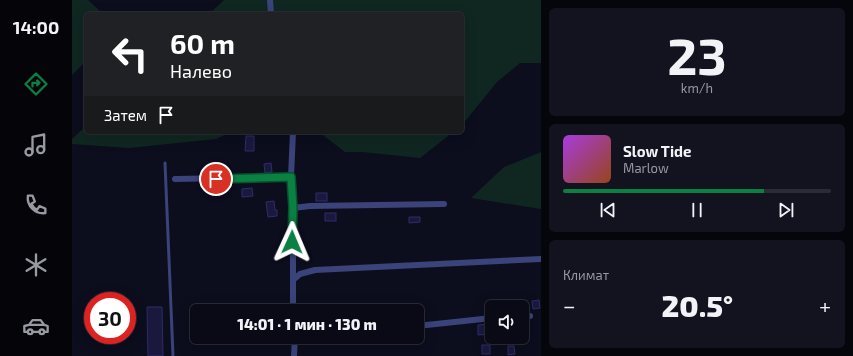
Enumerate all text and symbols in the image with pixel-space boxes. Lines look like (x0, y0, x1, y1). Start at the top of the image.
text: 14:00 (13, 16, 59, 38)
text: 23 (667, 23, 727, 85)
text: 60 m (170, 26, 235, 60)
icon: left (104, 28, 156, 80)
text: Налево (170, 60, 232, 82)
icon: directions (22, 70, 50, 98)
text: km/h (681, 80, 713, 96)
icon: arrive (155, 104, 177, 126)
text: Затем (104, 106, 147, 124)
icon: music (22, 131, 50, 159)
text: Slow Tide (623, 142, 691, 160)
text: Marlow (623, 160, 669, 176)
pin (199, 162, 233, 196)
icon: arrive (205, 168, 227, 190)
icon: phone (22, 191, 50, 219)
icon: previous (597, 199, 619, 221)
icon: pause (686, 199, 708, 221)
icon: next (775, 199, 797, 221)
position arrow (271, 221, 313, 263)
icon: climate (22, 251, 50, 279)
text: Климат (563, 267, 609, 283)
text: 20.5° (662, 287, 733, 323)
speed limit sign: 30 (84, 292, 136, 344)
text: − (563, 292, 576, 318)
text: + (819, 292, 831, 318)
map controls (485, 300, 529, 344)
button: sound (485, 300, 529, 344)
icon: car (22, 312, 50, 340)
text: 14:01 · 1 мин · 130 m (237, 315, 377, 333)

